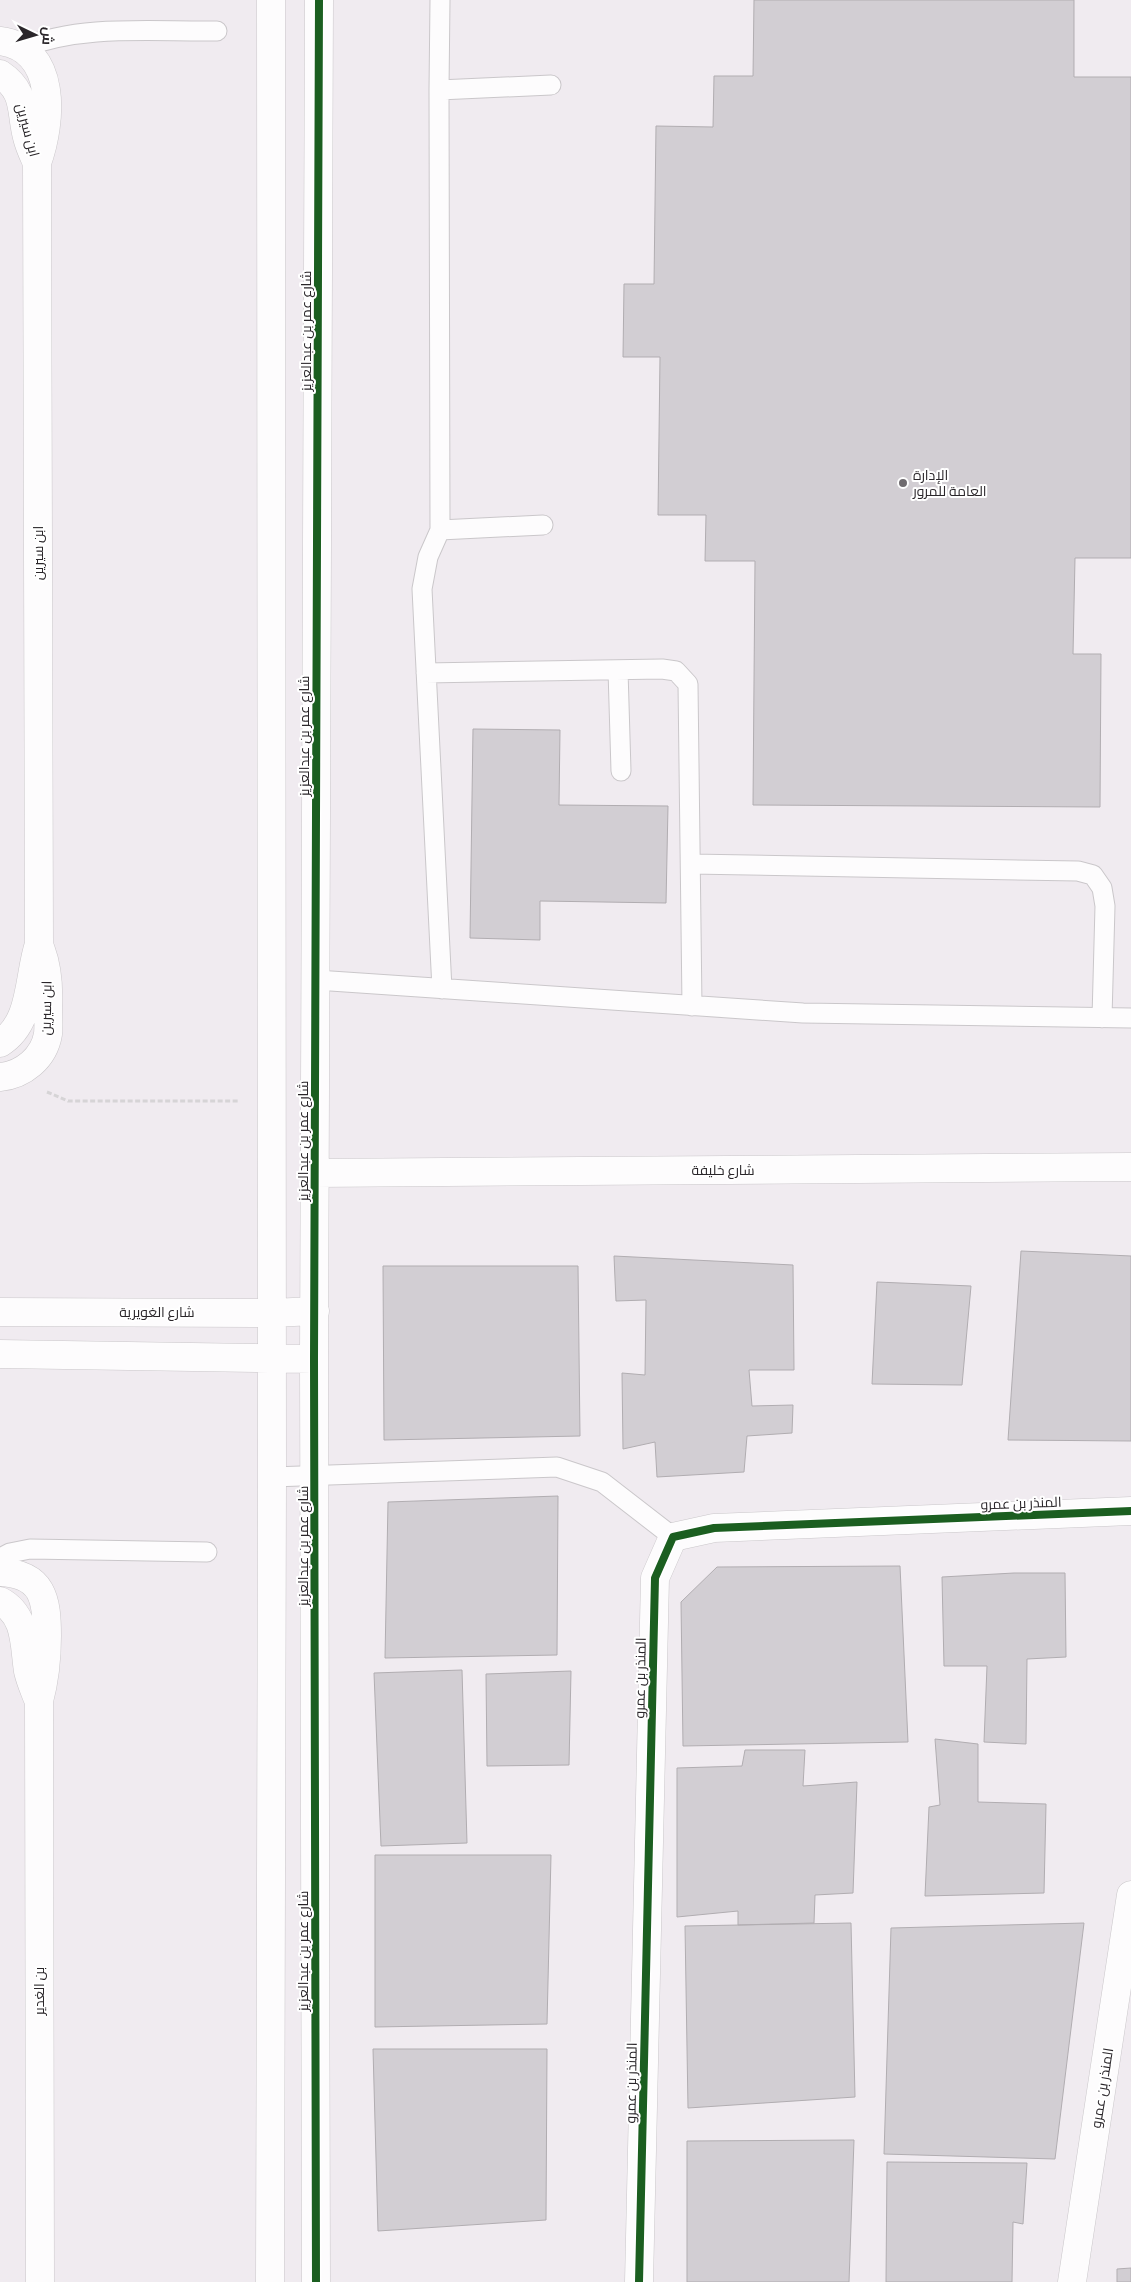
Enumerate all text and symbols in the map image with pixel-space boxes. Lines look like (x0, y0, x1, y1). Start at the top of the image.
north arrow (10, 10, 60, 60)
text: ش (38, 26, 60, 46)
street label: ابن سيرين (12, 101, 46, 159)
street label: شارع عمر بن عبدالعزيز (295, 271, 315, 392)
place label: الإدارة العامة للمرور (912, 464, 987, 500)
marker: الإدارة العامة للمرور (897, 477, 909, 489)
street label: ابن سيرين (27, 526, 47, 580)
street label: شارع عمر بن عبدالعزيز (293, 676, 313, 797)
street label: ابن سيرين (35, 980, 55, 1035)
street label: شارع عمر بن عبدالعزيز (292, 1081, 312, 1202)
street label: شارع خليفة (691, 1159, 755, 1179)
street label: شارع الغويرية (119, 1301, 195, 1321)
street label: شارع عمر بن عبدالعزيز (292, 1486, 312, 1607)
street label: المنذر بن عمرو (980, 1491, 1062, 1513)
street label: المنذر بن عمرو (628, 1637, 650, 1719)
street label: شارع عمر بن عبدالعزيز (292, 1891, 312, 2012)
street label: بن الغدير (28, 1967, 48, 2016)
street label: المنذر بن عمرو (619, 2042, 641, 2124)
street label: المنذر بن عمرو (1085, 2046, 1117, 2129)

